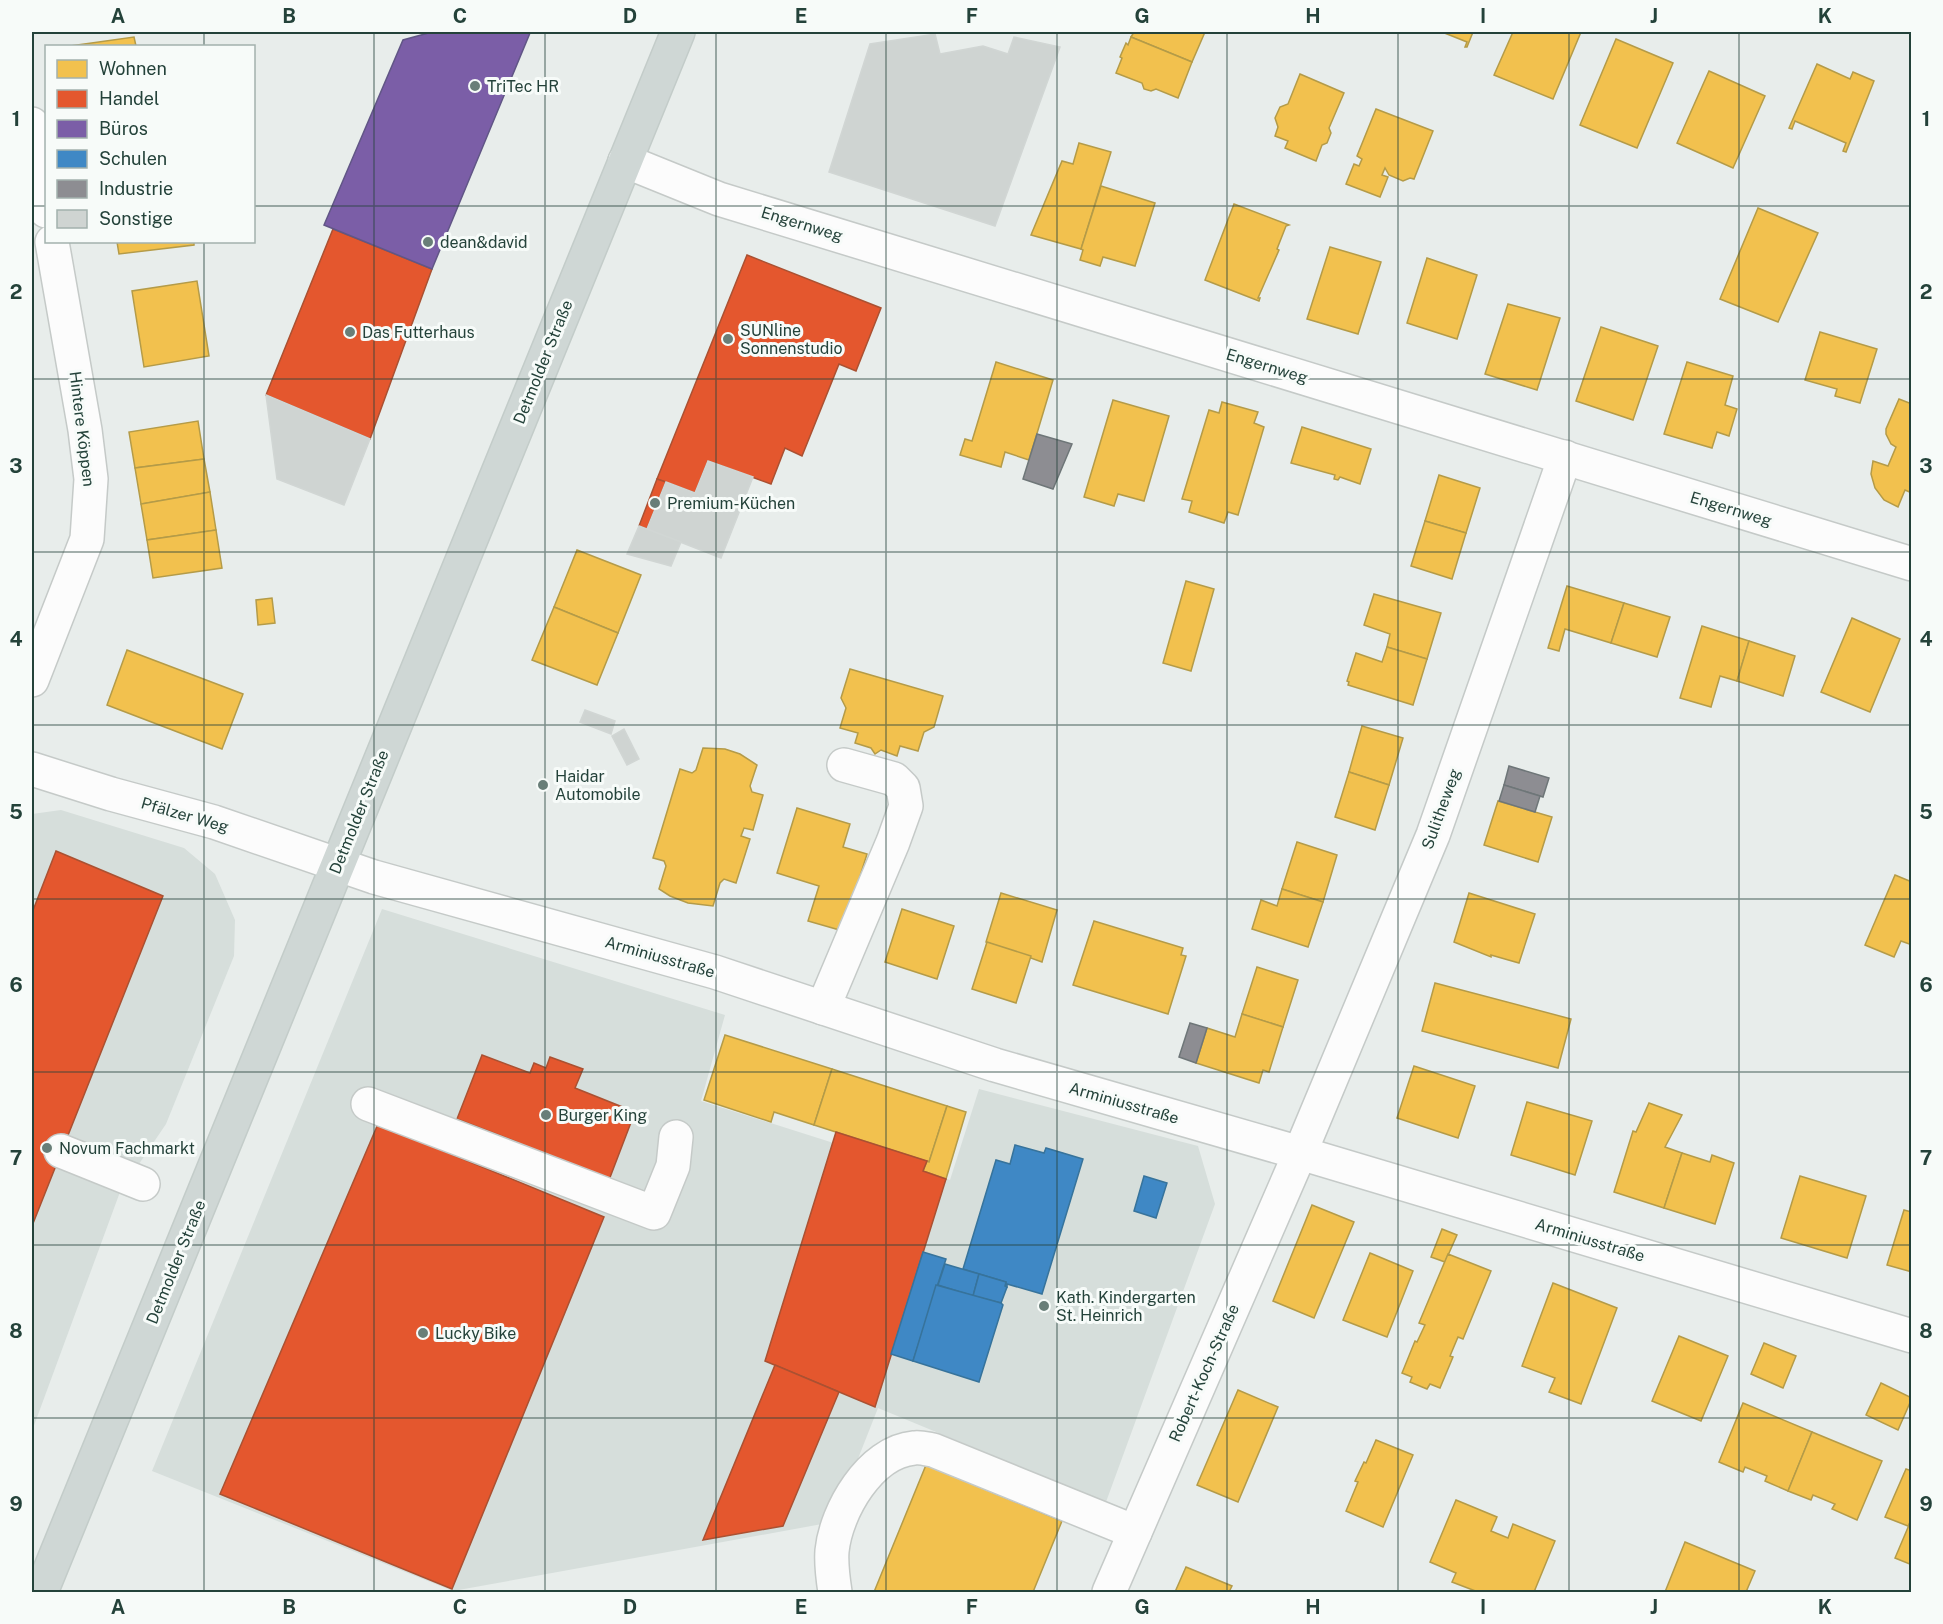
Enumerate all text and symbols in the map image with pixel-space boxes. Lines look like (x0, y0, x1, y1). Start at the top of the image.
text: A (111, 4, 125, 28)
text: B (282, 4, 296, 28)
text: C (453, 4, 467, 28)
text: D (623, 4, 637, 28)
text: E (795, 4, 807, 28)
text: F (966, 4, 978, 28)
text: G (1134, 4, 1150, 28)
text: H (1305, 4, 1321, 28)
text: I (1480, 4, 1486, 28)
text: J (1650, 4, 1658, 28)
text: K (1818, 4, 1832, 28)
legend (45, 45, 255, 243)
text: Wohnen (99, 58, 167, 79)
place label: TriTec HR (487, 77, 559, 96)
marker: TriTec HR (468, 79, 482, 93)
text: Handel (99, 88, 159, 109)
text: 1 (12, 107, 20, 131)
text: 1 (1922, 107, 1930, 131)
text: Büros (99, 118, 148, 139)
text: Schulen (99, 148, 167, 169)
text: Industrie (99, 178, 173, 199)
street label: Engernweg (759, 203, 845, 245)
text: Sonstige (99, 208, 173, 229)
place label: dean&david (440, 233, 528, 252)
marker: dean&david (421, 235, 435, 249)
text: 2 (10, 280, 22, 304)
text: 2 (1920, 280, 1932, 304)
street label: Detmolder Straße (509, 297, 577, 427)
place label: SUNline Sonnenstudio (740, 321, 842, 358)
place label: Das Futterhaus (362, 323, 475, 342)
marker: Das Futterhaus (343, 325, 357, 339)
marker: SUNline Sonnenstudio (721, 332, 735, 346)
street label: Engernweg (1224, 345, 1310, 387)
street label: Hintere Köppen (65, 370, 99, 488)
text: 3 (9, 454, 23, 478)
text: 3 (1919, 454, 1933, 478)
street label: Engernweg (1688, 488, 1774, 530)
place label: Premium-Küchen (667, 494, 795, 513)
marker: Premium-Küchen (648, 496, 662, 510)
text: 4 (9, 627, 23, 651)
text: 4 (1919, 627, 1933, 651)
street label: Detmolder Straße (325, 747, 393, 877)
street label: Sulitheweg (1418, 766, 1464, 852)
place label: Haidar Automobile (555, 767, 641, 804)
marker: Haidar Automobile (536, 778, 550, 792)
street label: Pfälzer Weg (139, 793, 231, 837)
text: 5 (9, 800, 23, 824)
text: 5 (1919, 800, 1933, 824)
street label: Arminiusstraße (603, 932, 717, 982)
text: 6 (9, 973, 23, 997)
text: 6 (1919, 973, 1933, 997)
street label: Arminiusstraße (1067, 1078, 1181, 1128)
place label: Burger King (558, 1106, 647, 1125)
marker: Burger King (539, 1108, 553, 1122)
place label: Novum Fachmarkt (59, 1139, 195, 1158)
marker: Novum Fachmarkt (40, 1141, 54, 1155)
text: 7 (10, 1146, 22, 1170)
text: 7 (1920, 1146, 1932, 1170)
street label: Detmolder Straße (142, 1197, 210, 1327)
street label: Arminiusstraße (1533, 1214, 1647, 1266)
place label: Kath. Kindergarten St. Heinrich (1056, 1288, 1196, 1325)
marker: Kath. Kindergarten St. Heinrich (1037, 1299, 1051, 1313)
street label: Robert-Koch-Straße (1165, 1301, 1243, 1445)
text: 8 (9, 1319, 23, 1343)
text: 8 (1919, 1319, 1933, 1343)
place label: Lucky Bike (435, 1324, 516, 1343)
marker: Lucky Bike (416, 1326, 430, 1340)
text: 9 (9, 1492, 23, 1516)
text: 9 (1919, 1492, 1933, 1516)
text: A (111, 1595, 125, 1619)
text: B (282, 1595, 296, 1619)
text: C (453, 1595, 467, 1619)
text: D (623, 1595, 637, 1619)
text: E (795, 1595, 807, 1619)
text: F (966, 1595, 978, 1619)
text: G (1134, 1595, 1150, 1619)
text: H (1305, 1595, 1321, 1619)
text: I (1480, 1595, 1486, 1619)
text: J (1650, 1595, 1658, 1619)
text: K (1818, 1595, 1832, 1619)

